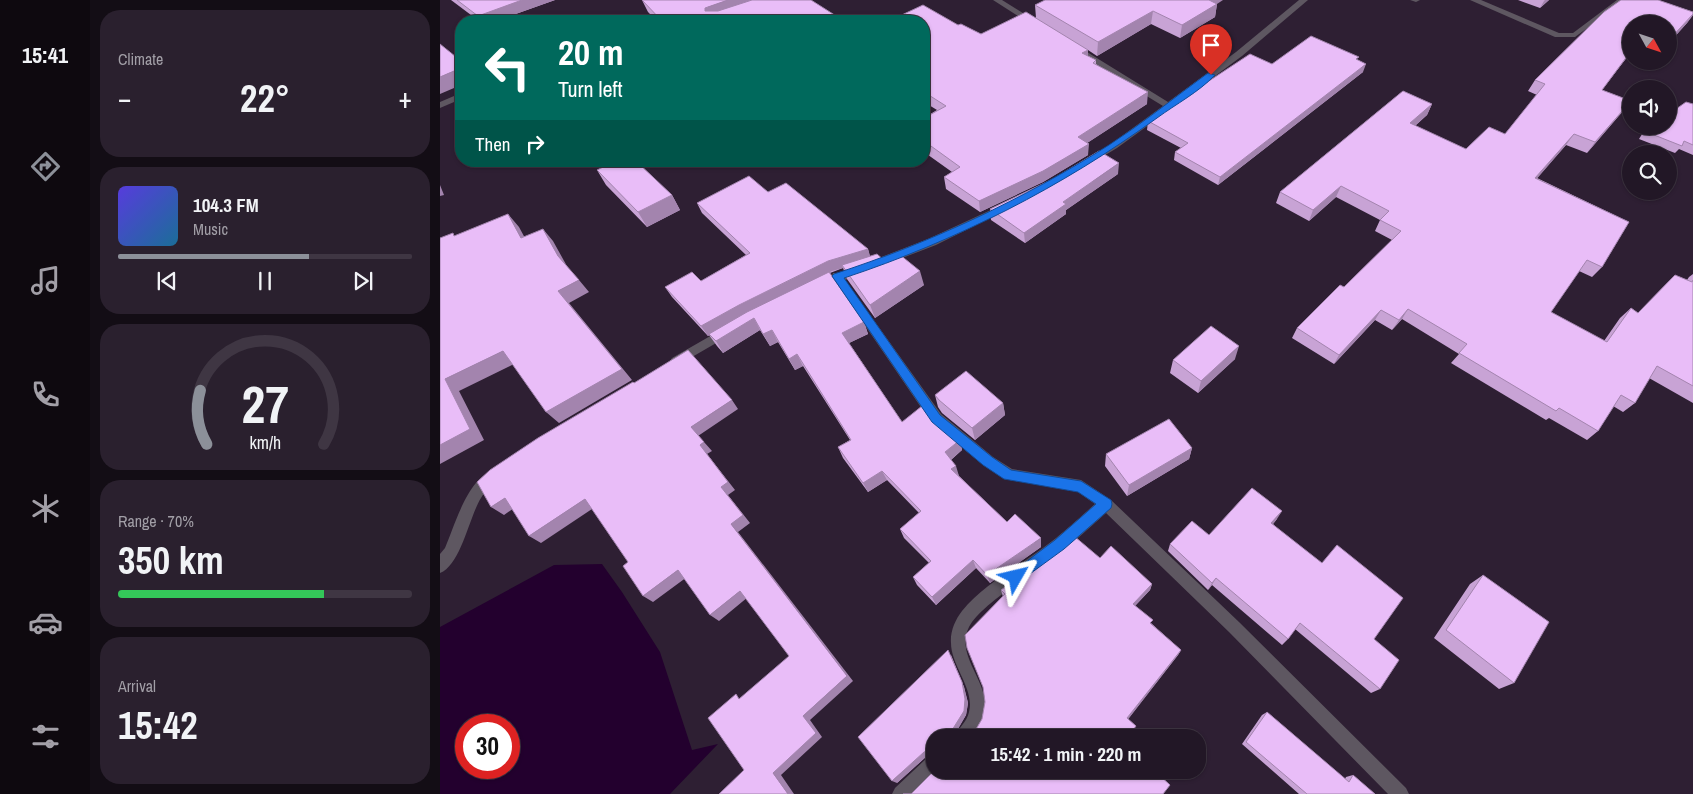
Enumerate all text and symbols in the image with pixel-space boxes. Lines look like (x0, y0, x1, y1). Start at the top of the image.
north arrow (1622, 15, 1678, 70)
map controls (1622, 15, 1677, 200)
pin (1190, 24, 1232, 75)
text: 20 m (558, 29, 623, 76)
icon: arrive (1197, 31, 1225, 59)
icon: left (475, 35, 540, 100)
text: 15:41 (22, 40, 68, 70)
text: Climate (118, 48, 163, 70)
text: 22° (240, 73, 290, 124)
text: Turn left (558, 74, 623, 104)
text: − (118, 79, 131, 117)
text: + (399, 79, 412, 117)
button: sound (1622, 80, 1677, 135)
icon: right (521, 130, 549, 158)
text: Then (475, 131, 511, 157)
button: search (1622, 145, 1677, 200)
icon: directions (28, 149, 63, 184)
text: 104.3 FM (193, 192, 259, 218)
text: Music (193, 218, 228, 240)
icon: music (28, 263, 63, 298)
icon: previous (153, 267, 181, 295)
icon: pause (251, 267, 279, 295)
icon: next (349, 267, 377, 295)
text: 27 (241, 369, 289, 439)
icon: phone (28, 377, 63, 412)
text: km/h (249, 431, 281, 455)
icon: climate (28, 491, 63, 526)
text: Range · 70% (118, 510, 194, 532)
text: 350 km (118, 535, 224, 586)
position arrow (989, 550, 1041, 602)
icon: car (28, 605, 63, 640)
text: Arrival (118, 675, 156, 697)
text: 15:42 (118, 700, 198, 751)
speed limit sign: 30 (455, 714, 520, 779)
icon: filters (28, 719, 63, 754)
text: 15:42 · 1 min · 220 m (991, 741, 1141, 767)

